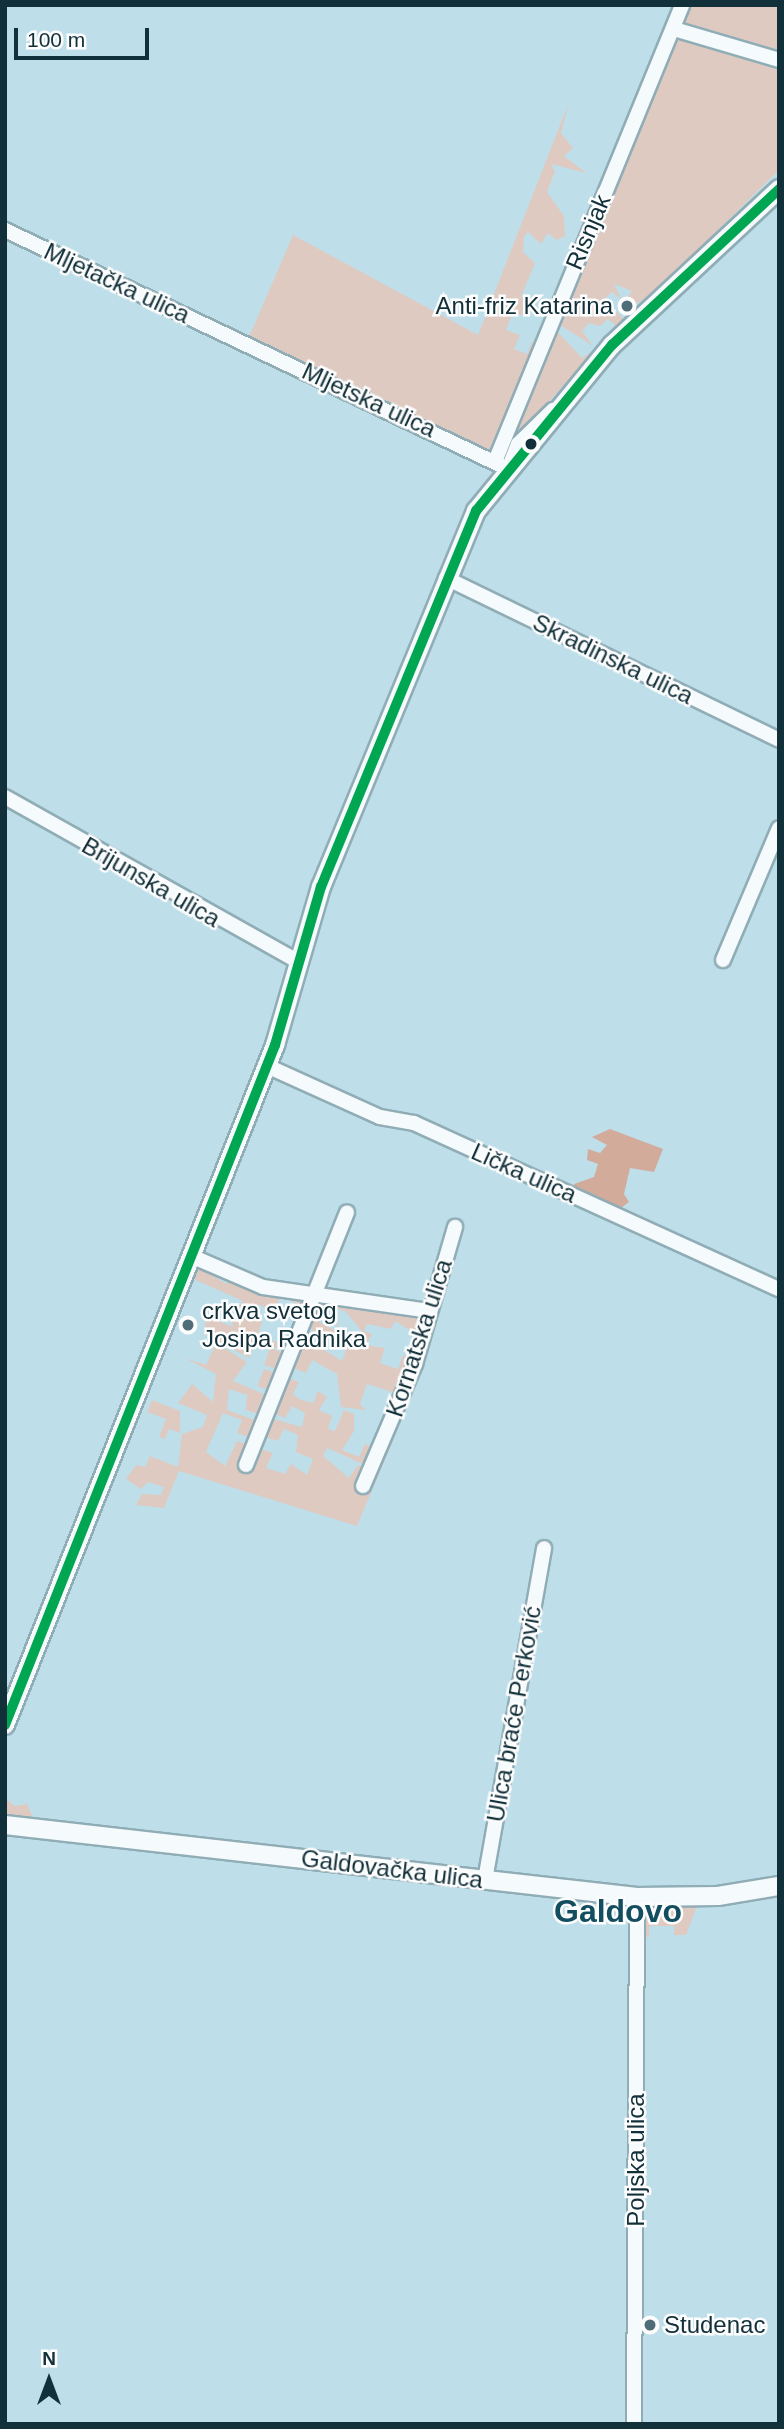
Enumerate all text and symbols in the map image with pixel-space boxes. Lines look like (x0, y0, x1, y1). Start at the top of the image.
scale bar (18, 14, 152, 58)
text: 100 m (27, 28, 85, 51)
street label: Risnjak (559, 190, 617, 274)
street label: Mljetačka ulica (40, 237, 194, 329)
place label: Anti-friz Katarina (436, 292, 613, 320)
marker: Anti-friz Katarina (619, 298, 635, 314)
street label: Mljetska ulica (298, 357, 440, 443)
unlabelled marker (524, 437, 538, 451)
street label: Skradinska ulica (528, 608, 698, 710)
street label: Brijunska ulica (77, 831, 225, 933)
street label: Lička ulica (467, 1137, 581, 1209)
street label: Kornatska ulica (380, 1256, 458, 1420)
place label: crkva svetog Josipa Radnika (202, 1297, 366, 1353)
marker: crkva svetog Josipa Radnika (180, 1317, 196, 1333)
street label: Ulica braće Perković (481, 1604, 547, 1824)
street label: Galdovačka ulica (300, 1844, 484, 1894)
district label: Galdovo (554, 1892, 682, 1930)
street label: Poljska ulica (622, 2093, 650, 2227)
place label: Studenac (664, 2311, 765, 2339)
marker: Studenac (642, 2317, 658, 2333)
north arrow (14, 2345, 84, 2415)
text: N (42, 2348, 56, 2369)

